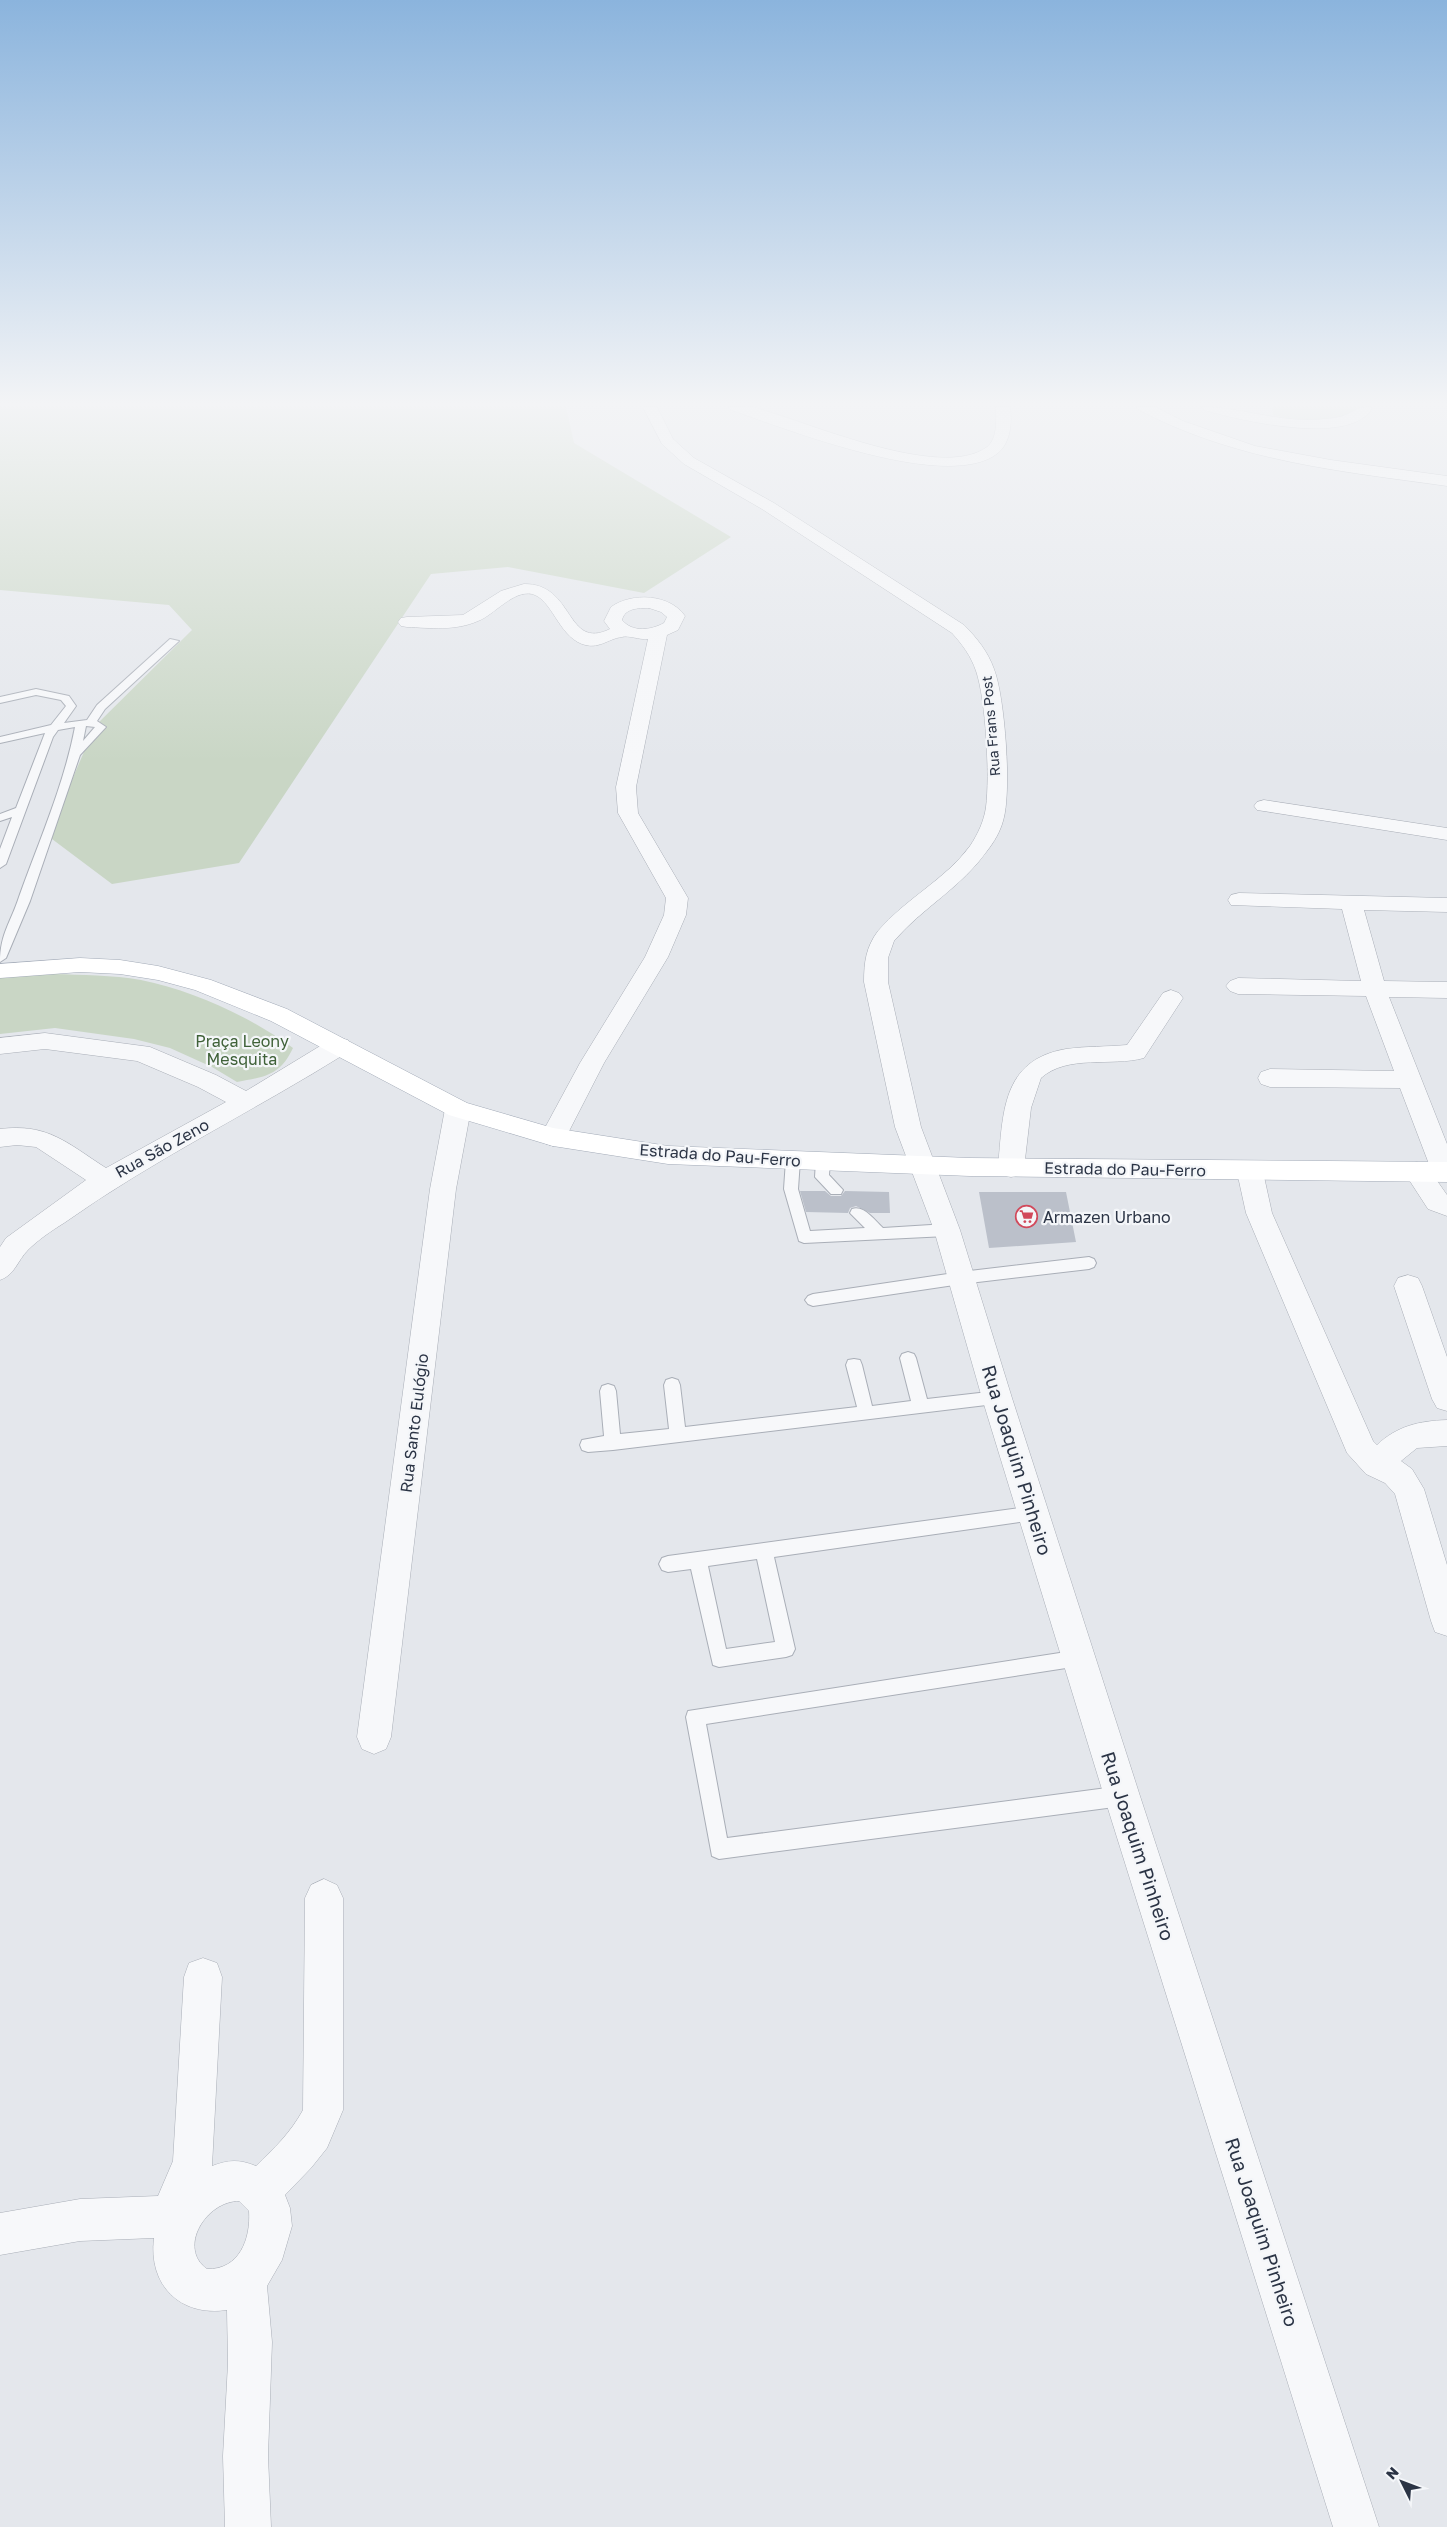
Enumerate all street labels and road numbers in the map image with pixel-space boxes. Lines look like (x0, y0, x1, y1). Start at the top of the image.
street label: Rua Frans Post (978, 675, 1003, 777)
street label: Rua São Zeno (112, 1114, 212, 1182)
street label: Estrada do Pau-Ferro (639, 1139, 801, 1171)
street label: Estrada do Pau-Ferro (1044, 1158, 1206, 1180)
street label: Rua Santo Eulógio (396, 1352, 432, 1494)
street label: Rua Joaquim Pinheiro (978, 1362, 1057, 1558)
street label: Rua Joaquim Pinheiro (1097, 1748, 1180, 1943)
street label: Rua Joaquim Pinheiro (1221, 2134, 1304, 2329)

